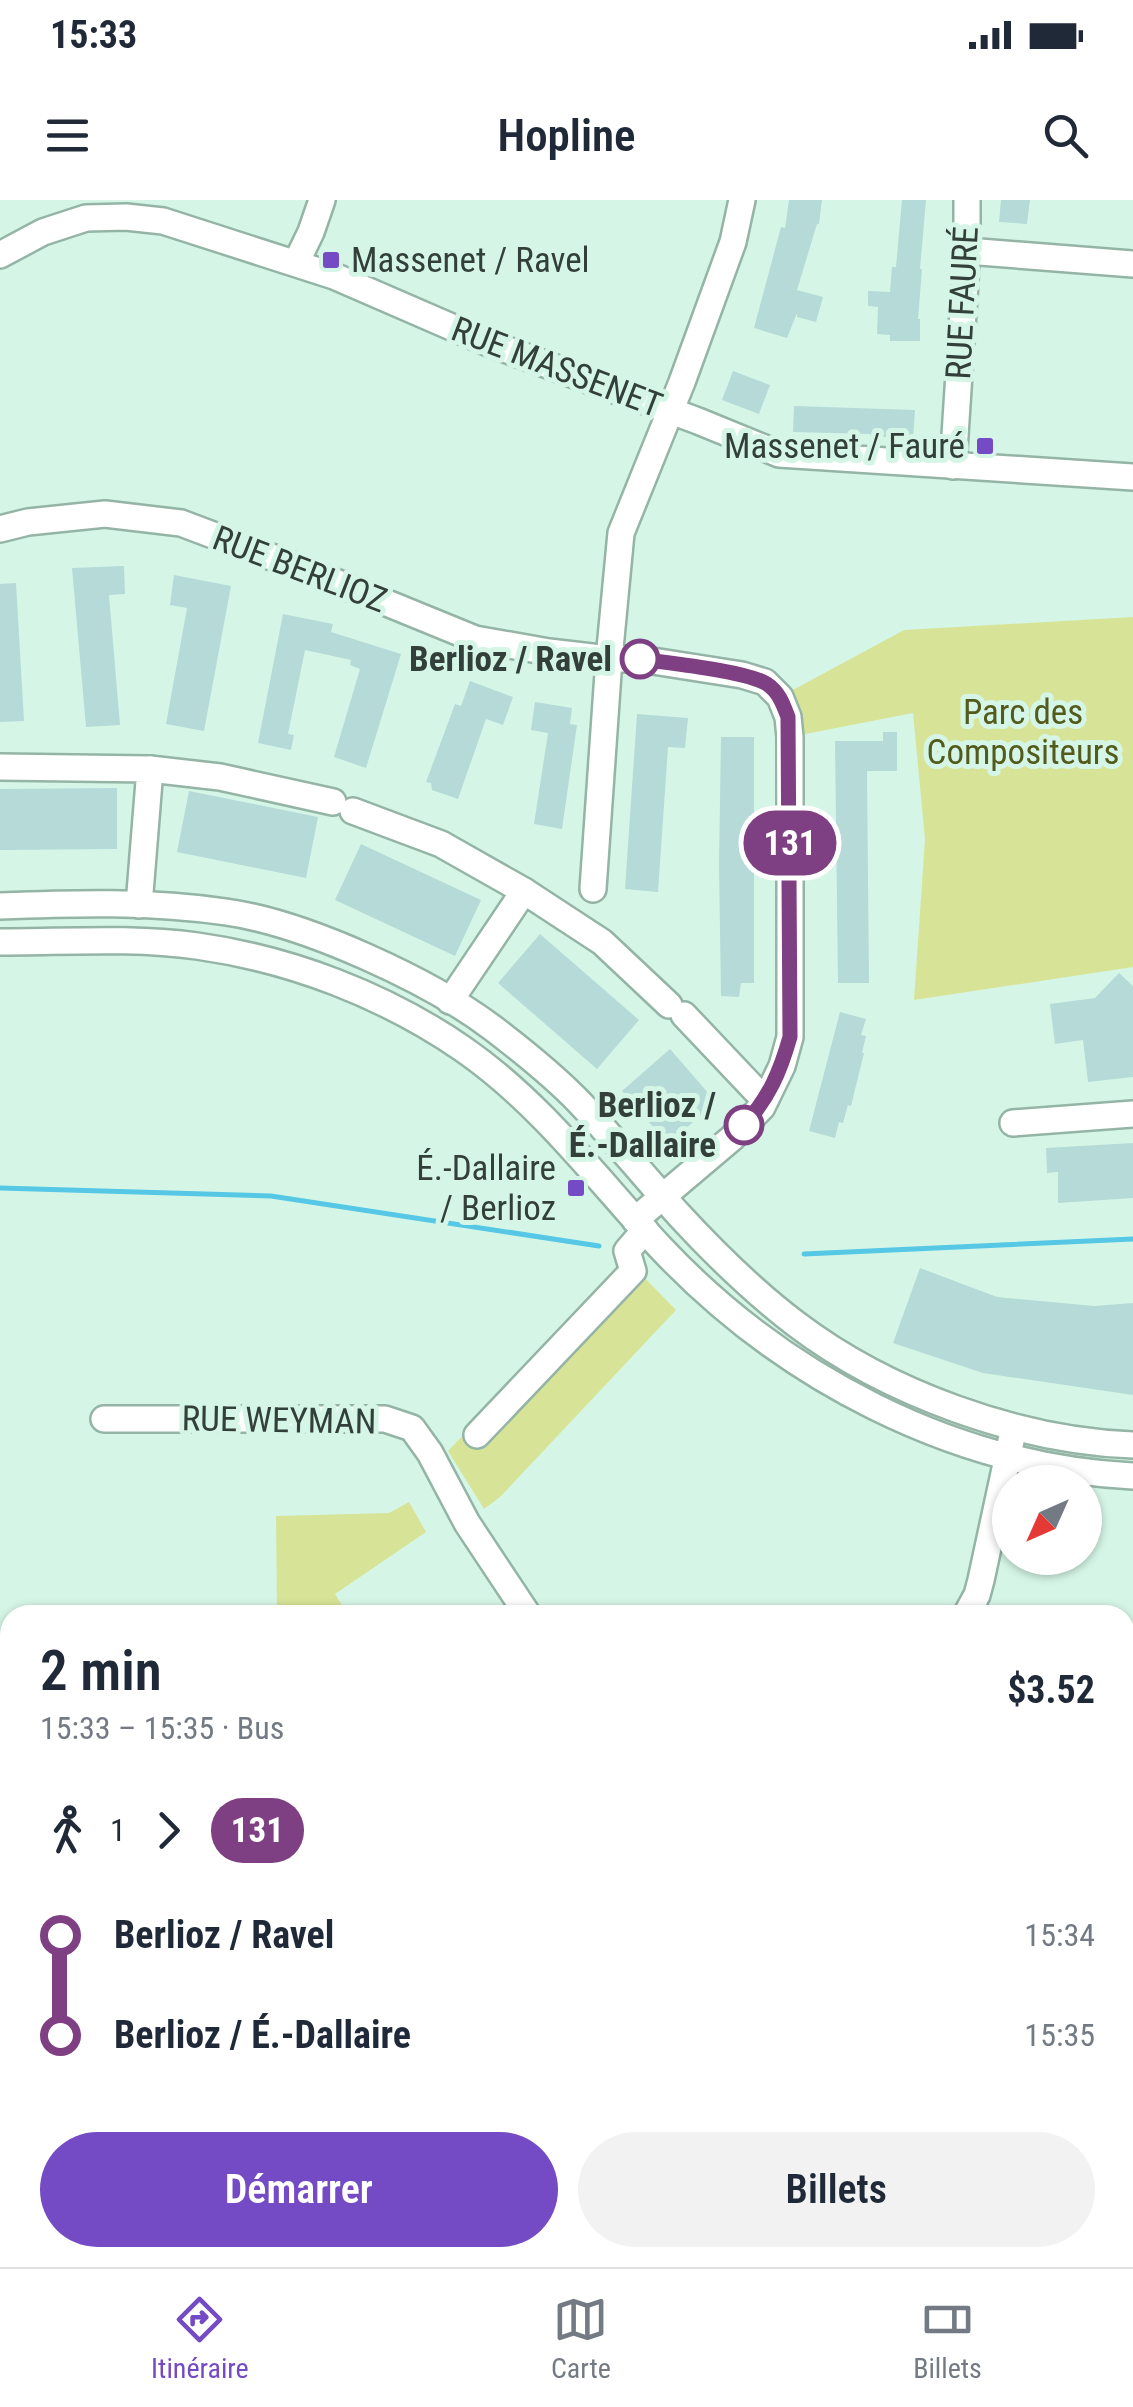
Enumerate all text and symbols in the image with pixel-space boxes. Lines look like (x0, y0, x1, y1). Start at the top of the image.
text: 15:33 (50, 13, 137, 57)
icon: menu (40, 108, 95, 163)
icon: search (1038, 108, 1093, 163)
text: Hopline (497, 109, 636, 162)
street label: RUE FAURÉ (938, 226, 987, 381)
place label: Massenet / Ravel (351, 240, 590, 281)
marker: Massenet / Ravel (320, 249, 342, 271)
street label: RUE MASSENET (446, 309, 668, 426)
place label: Massenet / Fauré (724, 426, 965, 467)
marker: Massenet / Fauré (974, 435, 996, 457)
street label: RUE BERLIOZ (207, 518, 393, 621)
place label: Berlioz / Ravel (409, 639, 612, 680)
marker: Berlioz / Ravel (621, 640, 659, 678)
park label: Parc des Compositeurs (927, 692, 1119, 773)
line badge: 131 (732, 810, 848, 876)
text: 131 (763, 823, 817, 864)
place label: Berlioz / É.-Dallaire (569, 1085, 716, 1166)
marker: Berlioz / É.-Dallaire (725, 1106, 763, 1144)
place label: É.-Dallaire / Berlioz (416, 1148, 556, 1229)
marker: É.-Dallaire / Berlioz (565, 1177, 587, 1199)
street label: RUE WEYMAN (181, 1398, 377, 1443)
north arrow (992, 1465, 1102, 1575)
map controls (992, 1465, 1102, 1575)
text: 2 min (40, 1639, 162, 1703)
text: $3.52 (1007, 1668, 1095, 1712)
text: 15:33 – 15:35 · Bus (40, 1709, 284, 1747)
icon: walk (40, 1803, 95, 1858)
icon: forward (141, 1803, 196, 1858)
text: 131 (231, 1810, 284, 1851)
text: 1 (110, 1811, 126, 1849)
text: Berlioz / Ravel (114, 1913, 334, 1957)
text: 15:34 (1024, 1916, 1095, 1954)
text: Berlioz / É.-Dallaire (114, 2013, 411, 2057)
text: 15:35 (1024, 2016, 1095, 2054)
button: Démarrer (40, 2132, 558, 2247)
button: Billets (578, 2132, 1095, 2247)
tab: Itinéraire (151, 2292, 249, 2385)
tab: Carte (551, 2292, 611, 2385)
tab: Billets (913, 2292, 982, 2385)

